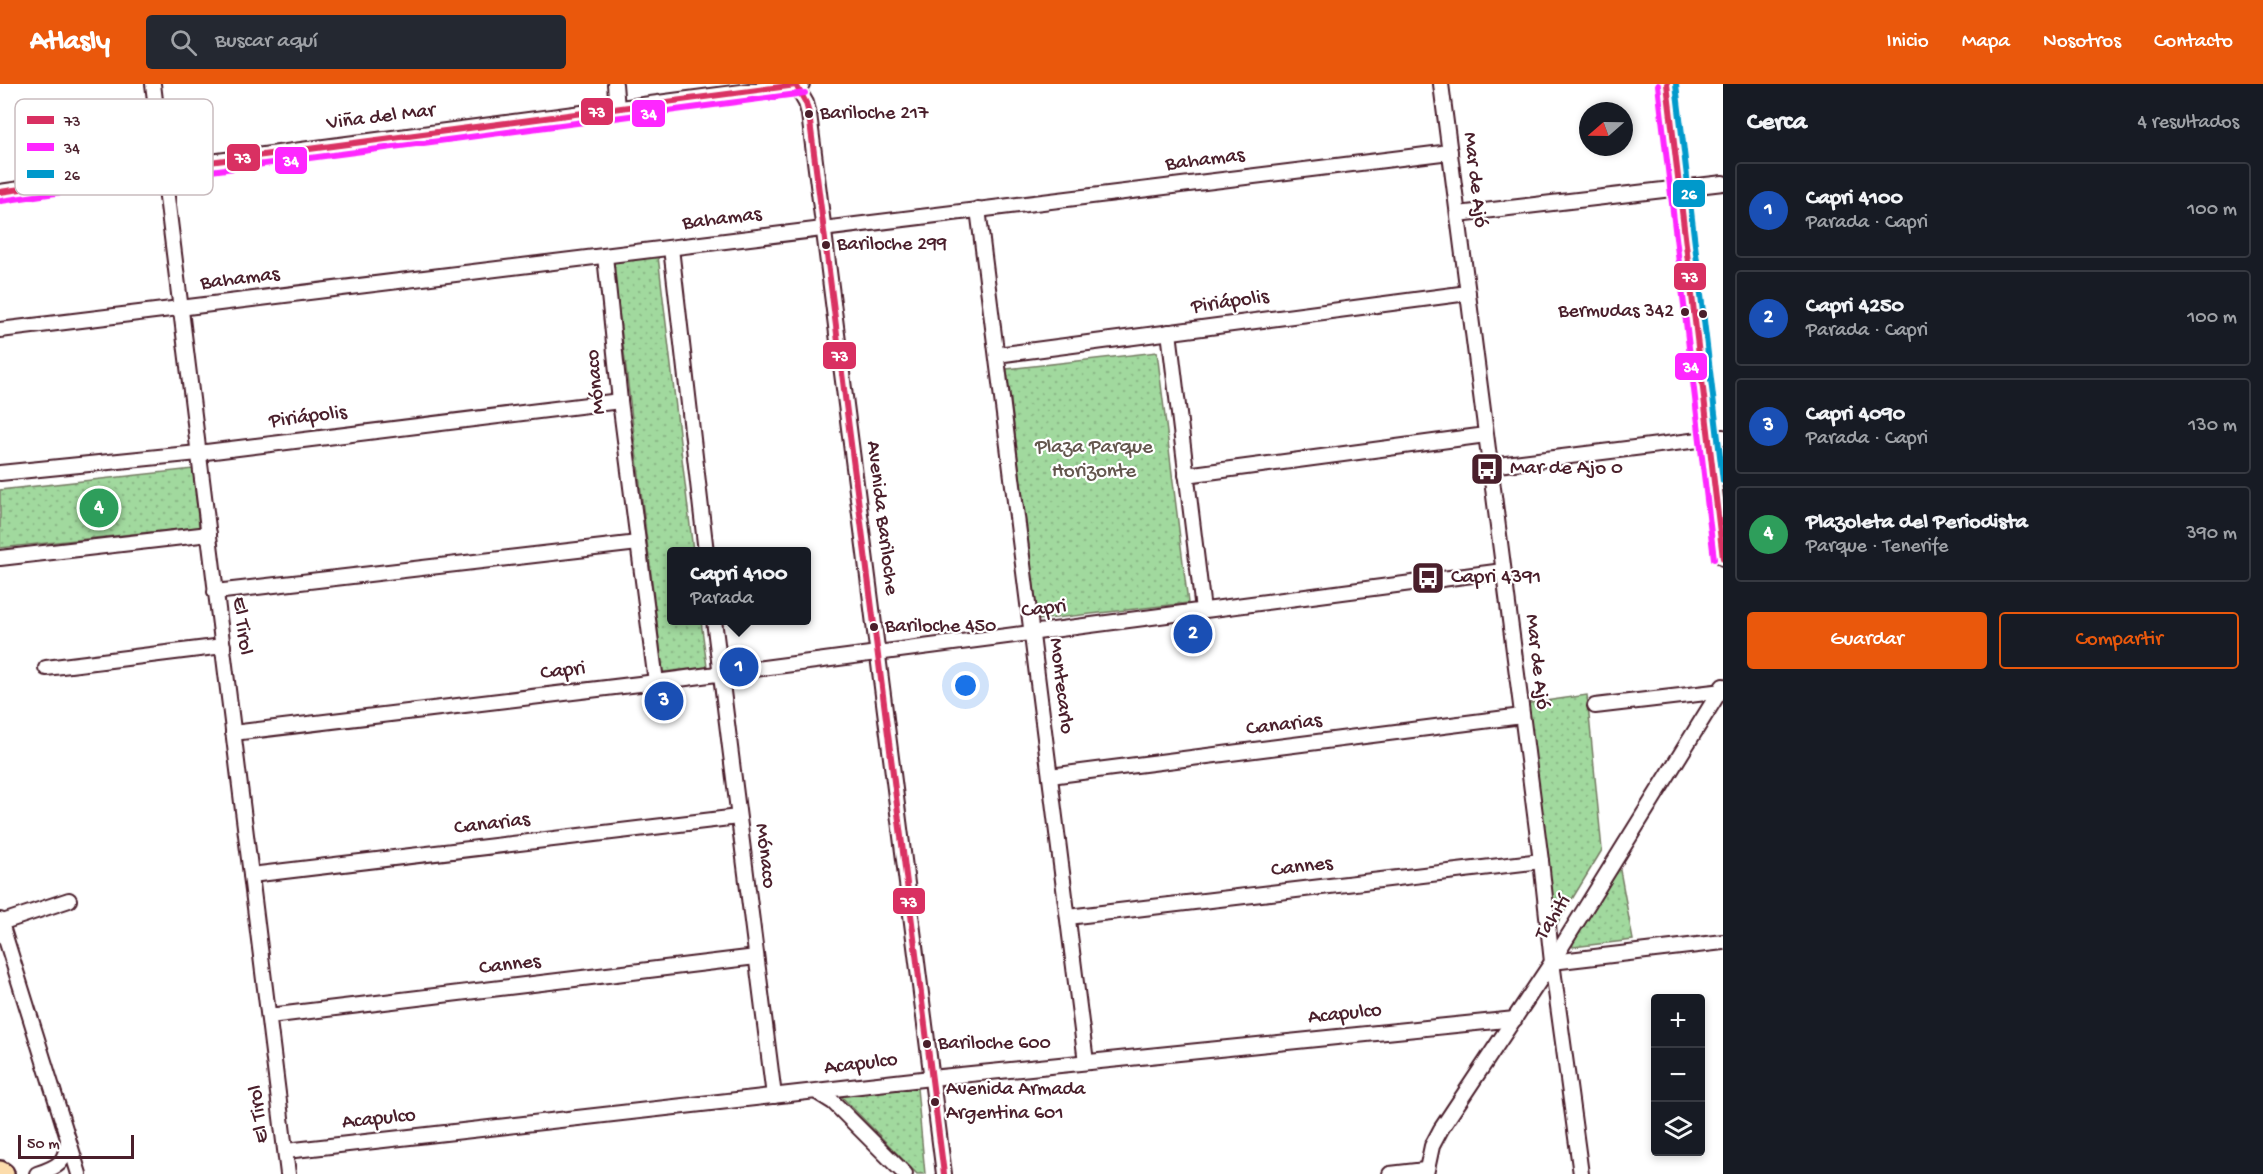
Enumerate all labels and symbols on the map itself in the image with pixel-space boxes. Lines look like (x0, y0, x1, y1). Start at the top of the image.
line badge: 73 (580, 97, 614, 126)
legend (15, 99, 213, 195)
street label: Viña del Mar (324, 99, 438, 137)
line badge: 34 (631, 99, 666, 128)
north arrow (1579, 102, 1633, 156)
place label: Bariloche 217 (819, 103, 929, 126)
text: 73 (588, 105, 605, 124)
text: 34 (640, 107, 657, 126)
marker: Bariloche 217 (803, 108, 815, 120)
text: 73 (63, 114, 81, 133)
street label: Mar de Ajó (1456, 131, 1492, 229)
text: 34 (63, 141, 80, 160)
line badge: 73 (226, 143, 261, 172)
street label: Bahamas (1163, 144, 1247, 178)
line badge: 34 (274, 146, 308, 175)
text: 73 (234, 151, 251, 170)
text: 34 (282, 154, 299, 173)
text: 26 (64, 168, 81, 187)
line badge: 26 (1672, 179, 1706, 208)
text: 26 (1681, 187, 1698, 206)
street label: Bahamas (680, 203, 764, 237)
place label: Bariloche 299 (836, 234, 947, 257)
marker: Bariloche 299 (820, 239, 832, 251)
line badge: 73 (1673, 262, 1707, 291)
street label: Bahamas (198, 263, 282, 297)
text: 73 (1681, 270, 1698, 289)
street label: Piriápolis (1189, 285, 1272, 321)
place label: Bermudas 342 (1557, 301, 1674, 324)
marker: Bermudas 342 (1679, 306, 1691, 318)
unlabelled marker (1697, 308, 1709, 320)
line badge: 73 (822, 341, 857, 370)
street label: Mónaco (581, 348, 613, 416)
text: 73 (831, 349, 848, 368)
line badge: 34 (1674, 352, 1708, 381)
text: 34 (1682, 360, 1699, 379)
street label: Piriápolis (267, 401, 349, 435)
park label: Plaza Parque Horizonte (1034, 436, 1154, 485)
street label: Avenida Bariloche (859, 439, 903, 598)
bus stop icon: Mar de Ajo 0 (1469, 451, 1505, 487)
place label: Mar de Ajo 0 (1510, 457, 1623, 482)
pin: 4 (80, 486, 118, 530)
bus stop icon: Capri 4391 (1410, 560, 1446, 596)
place label: Capri 4391 (1451, 566, 1541, 591)
street label: Capri (1020, 595, 1068, 625)
street label: El Tirol (225, 596, 257, 656)
pin: 2 (1174, 612, 1212, 656)
street label: Mar de Ajó (1518, 613, 1554, 711)
place label: Bariloche 450 (884, 616, 996, 639)
marker: Bariloche 450 (868, 621, 880, 633)
street label: Montecarlo (1042, 637, 1078, 736)
pin: 1 (720, 644, 758, 690)
street label: Capri (539, 657, 587, 687)
your location (951, 671, 980, 700)
pin: 3 (644, 678, 684, 724)
street label: Canarias (1245, 709, 1325, 743)
street label: Canarias (453, 808, 533, 842)
street label: Mónaco (748, 822, 780, 890)
street label: Cannes (1270, 852, 1335, 884)
line badge: 73 (892, 887, 926, 915)
street label: Tahití (1530, 890, 1578, 946)
text: 73 (900, 895, 917, 914)
street label: Cannes (478, 950, 543, 982)
street label: Acapulco (1307, 999, 1383, 1031)
place label: Bariloche 600 (937, 1033, 1051, 1056)
marker: Bariloche 600 (921, 1038, 933, 1050)
street label: Acapulco (823, 1048, 899, 1082)
place label: Avenida Armada Argentina 601 (946, 1079, 1086, 1126)
street label: El Tirol (244, 1084, 276, 1144)
marker: Avenida Armada Argentina 601 (929, 1096, 941, 1108)
street label: Acapulco (341, 1104, 417, 1136)
scale bar (18, 1132, 134, 1160)

